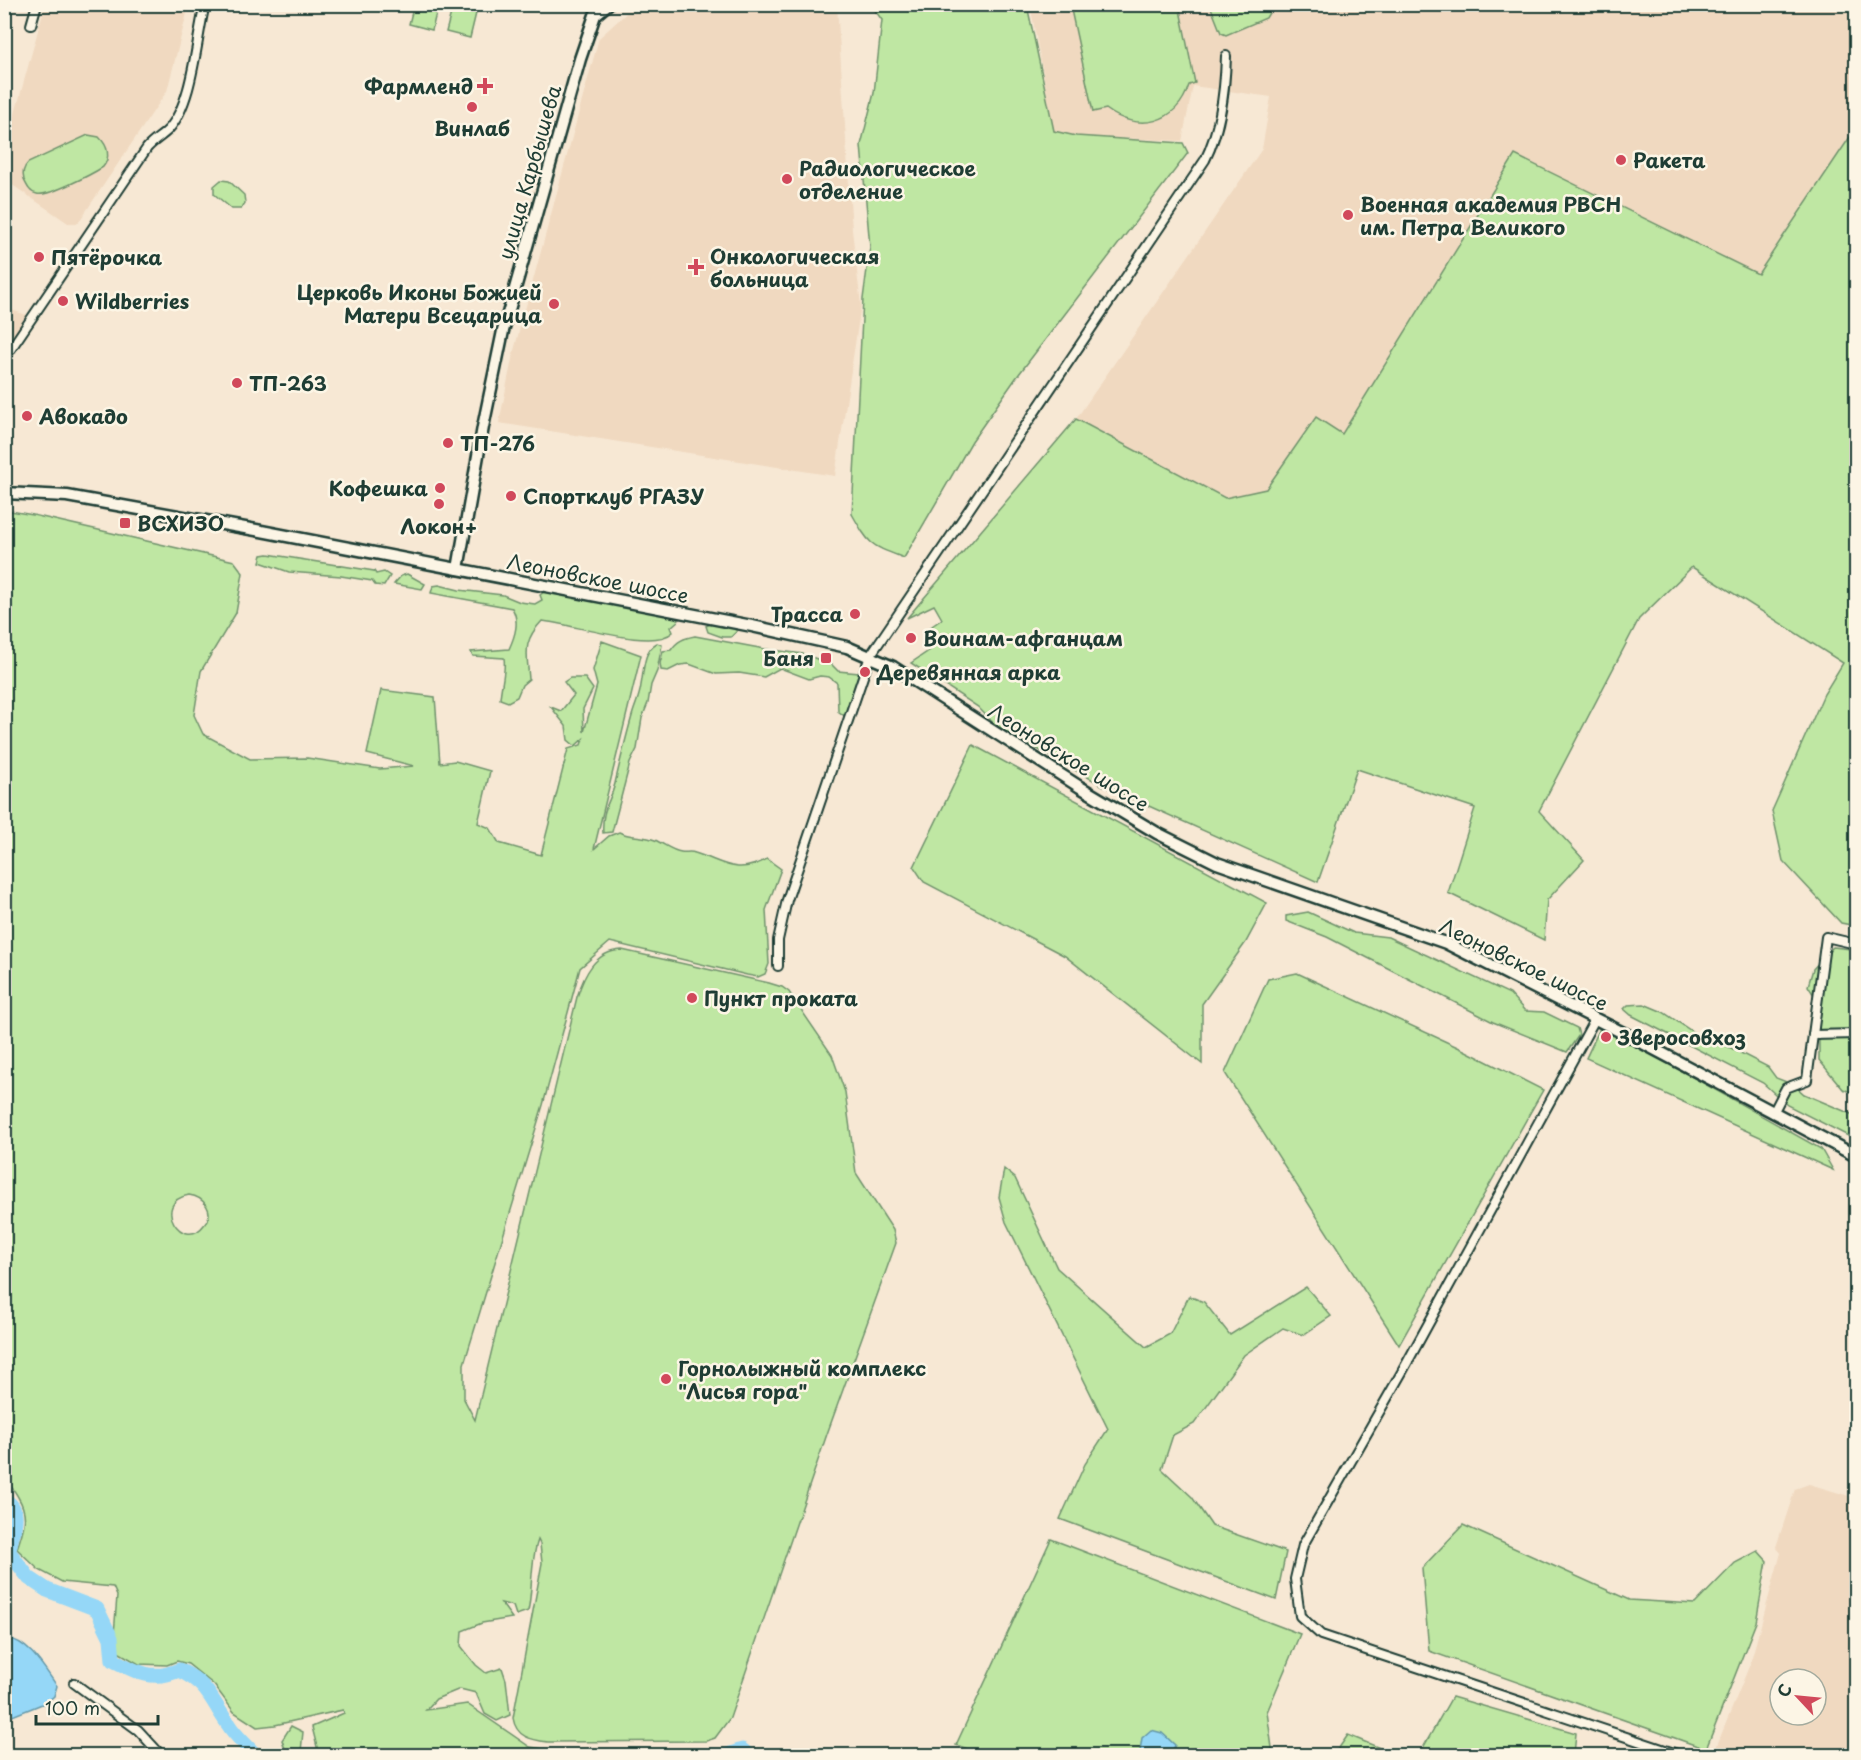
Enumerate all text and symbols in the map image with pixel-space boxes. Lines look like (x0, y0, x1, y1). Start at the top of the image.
place label: Фармленд (364, 71, 473, 101)
marker: Фармленд (478, 79, 492, 93)
street label: улица Карбышева (490, 81, 568, 263)
marker: Винлаб (465, 100, 479, 114)
place label: Винлаб (434, 113, 510, 143)
place label: Ракета (1633, 145, 1706, 175)
place label: Радиологическое отделение (799, 153, 976, 206)
marker: Ракета (1614, 153, 1628, 167)
marker: Радиологическое отделение (780, 172, 794, 186)
place label: Военная академия РВСН им. Петра Великого (1360, 189, 1621, 242)
marker: Военная академия РВСН им. Петра Великого (1341, 208, 1355, 222)
place label: Онкологическая больница (710, 241, 880, 294)
place label: Пятёрочка (51, 242, 162, 272)
marker: Пятёрочка (32, 250, 46, 264)
marker: Онкологическая больница (687, 258, 705, 276)
place label: Церковь Иконы Божией Матери Всецарица (297, 277, 542, 330)
place label: Wildberries (75, 286, 190, 316)
marker: Wildberries (56, 294, 70, 308)
marker: Церковь Иконы Божией Матери Всецарица (547, 297, 561, 311)
place label: ТП-263 (249, 368, 327, 398)
marker: ТП-263 (230, 376, 244, 390)
place label: Авокадо (38, 401, 128, 431)
marker: Авокадо (20, 409, 34, 423)
place label: ТП-276 (460, 428, 535, 458)
marker: ТП-276 (441, 436, 455, 450)
place label: Кофешка (329, 473, 428, 503)
marker: Кофешка (433, 481, 447, 495)
place label: Спортклуб РГАЗУ (523, 481, 705, 511)
marker: Спортклуб РГАЗУ (504, 489, 518, 503)
marker: Локон+ (432, 497, 446, 511)
place label: ВСХИЗО (137, 508, 224, 538)
place label: Локон+ (400, 511, 478, 541)
marker: ВСХИЗО (118, 516, 132, 530)
street label: Леоновское шоссе (505, 546, 691, 610)
place label: Трасса (771, 599, 843, 629)
marker: Трасса (848, 607, 862, 621)
place label: Воинам-афганцам (923, 623, 1123, 653)
marker: Воинам-афганцам (904, 631, 918, 645)
place label: Баня (763, 643, 814, 673)
marker: Баня (819, 651, 833, 665)
place label: Деревянная арка (876, 657, 1061, 687)
marker: Деревянная арка (858, 665, 872, 679)
street label: Леоновское шоссе (983, 695, 1155, 819)
street label: Леоновское шоссе (1435, 910, 1613, 1018)
place label: Пункт проката (704, 983, 858, 1013)
marker: Пункт проката (685, 991, 699, 1005)
place label: Зверосовхоз (1617, 1022, 1746, 1052)
marker: Зверосовхоз (1599, 1030, 1613, 1044)
place label: Горнолыжный комплекс "Лисья гора" (678, 1353, 926, 1406)
marker: Горнолыжный комплекс "Лисья гора" (659, 1372, 673, 1386)
north arrow (1768, 1667, 1828, 1727)
text: С (1770, 1679, 1797, 1701)
scale bar (36, 1688, 158, 1726)
text: 100 m (45, 1694, 100, 1721)

